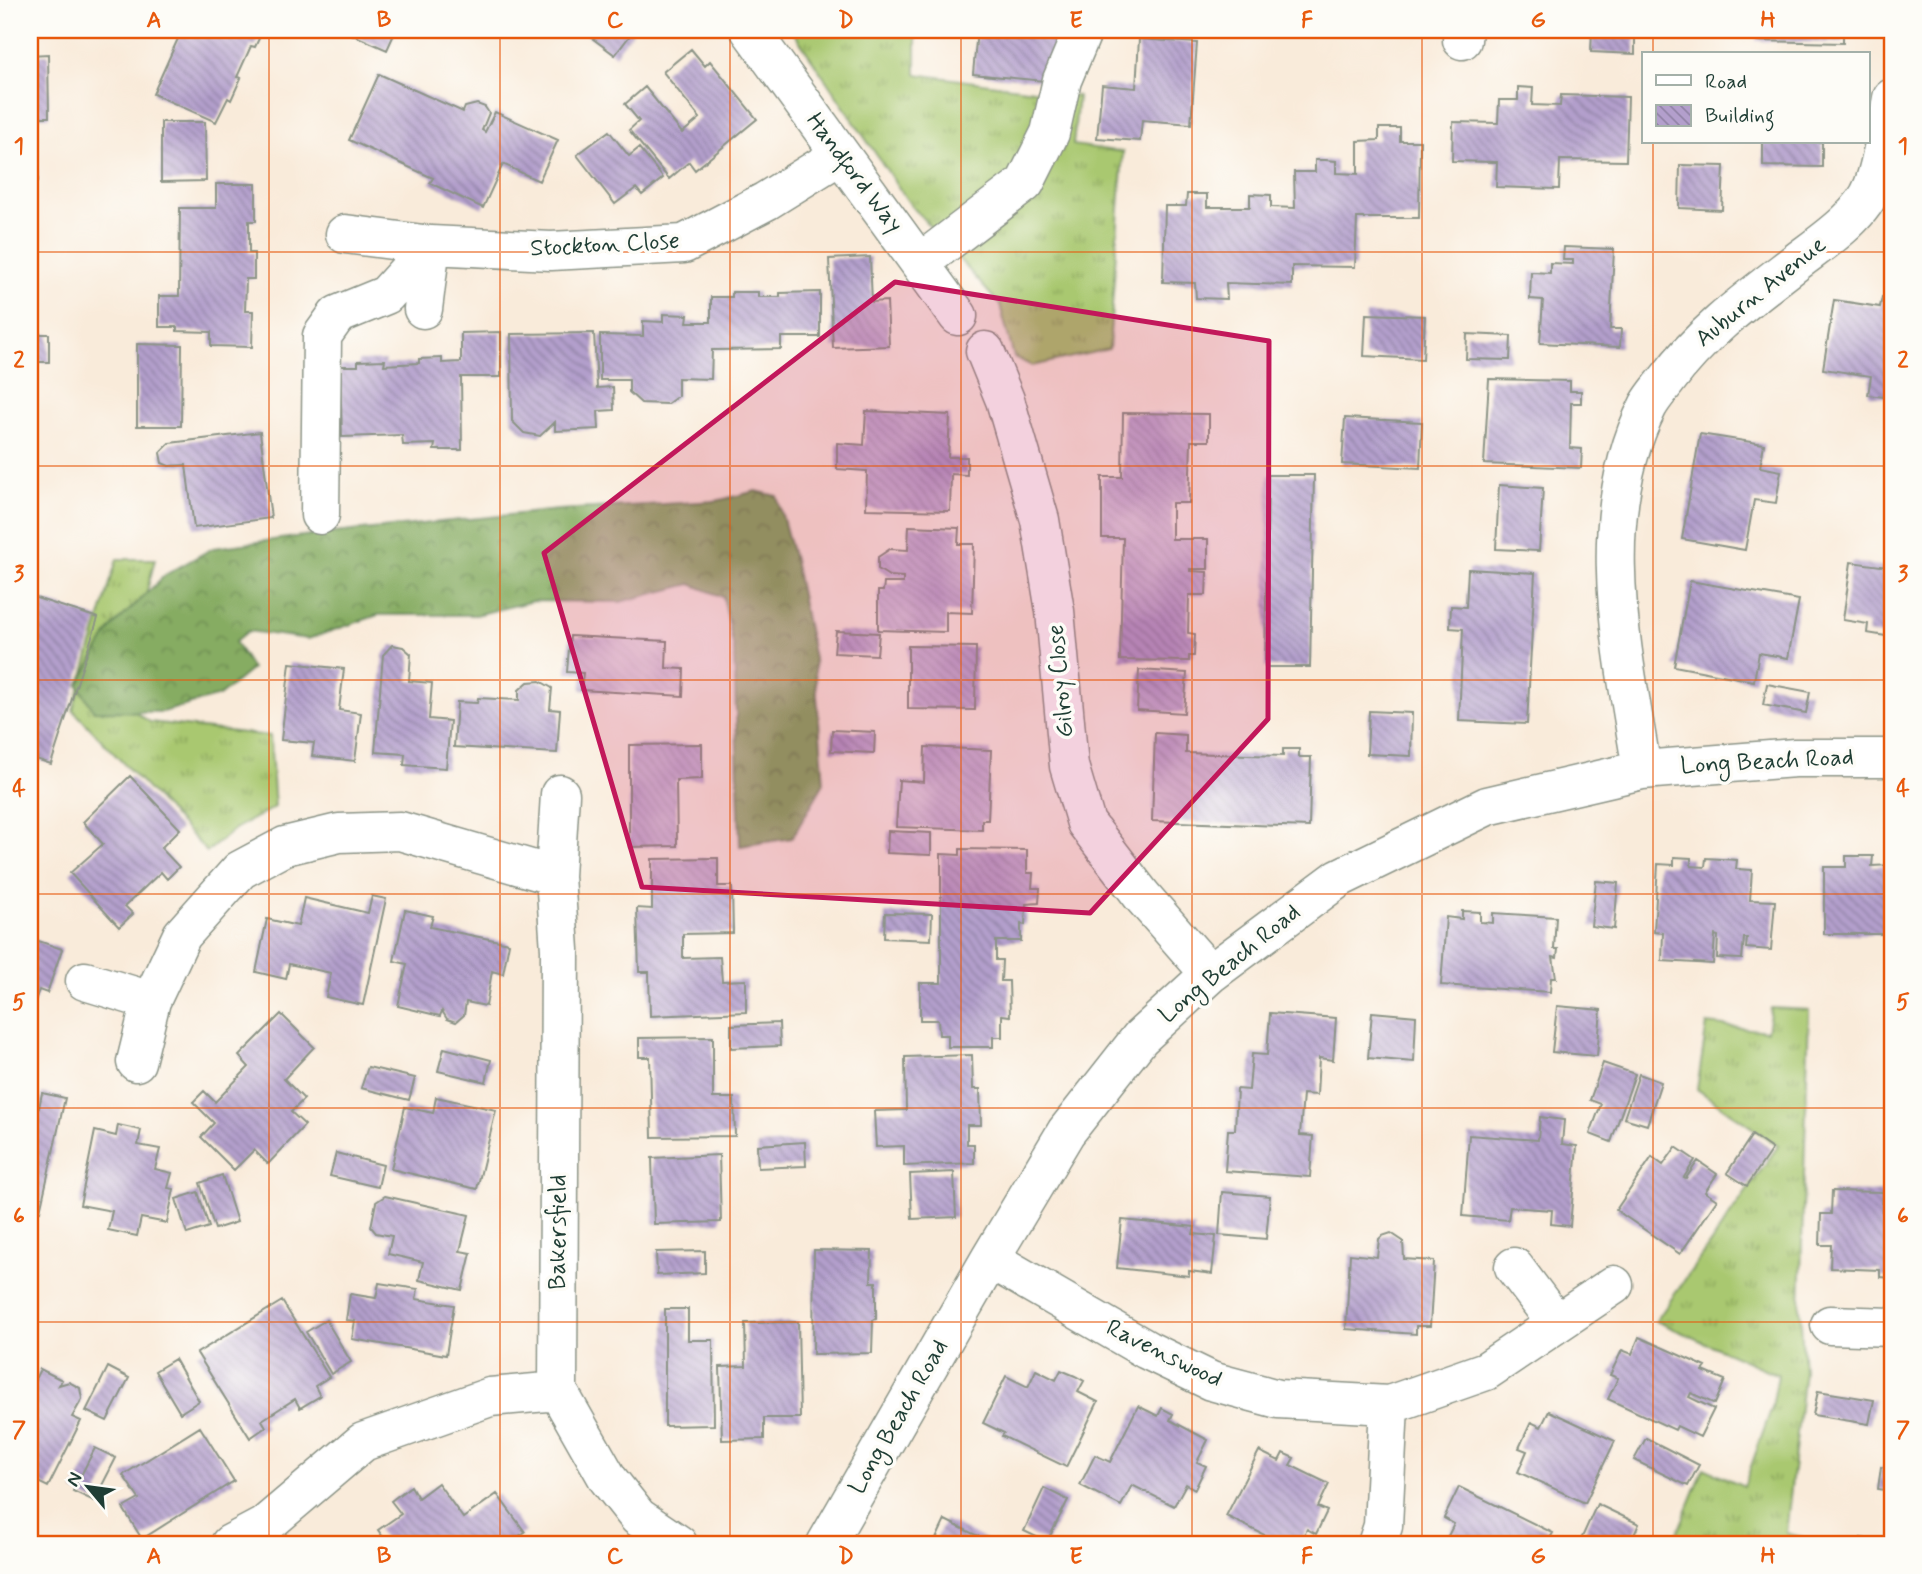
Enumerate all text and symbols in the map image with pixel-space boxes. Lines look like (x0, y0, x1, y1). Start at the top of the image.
text: A (146, 6, 162, 36)
text: B (377, 6, 392, 36)
text: C (607, 6, 624, 36)
text: D (838, 6, 854, 36)
text: E (1069, 6, 1083, 36)
text: F (1301, 6, 1313, 36)
text: G (1530, 6, 1546, 36)
text: H (1760, 6, 1776, 36)
legend (1642, 52, 1870, 144)
text: Road (1705, 68, 1747, 96)
text: Building (1705, 102, 1775, 132)
street label: Handford Way (797, 107, 909, 241)
text: 1 (14, 132, 24, 162)
text: 1 (1898, 132, 1908, 162)
street label: Stockton Close (529, 226, 681, 264)
street label: Auburn Avenue (1689, 229, 1833, 354)
text: 2 (13, 346, 25, 376)
text: 2 (1897, 346, 1909, 376)
text: 3 (14, 560, 25, 590)
text: 3 (1898, 560, 1909, 590)
street label: Gilroy Close (1041, 623, 1081, 739)
street label: Long Beach Road (1680, 742, 1855, 784)
text: 4 (12, 774, 26, 804)
text: 4 (1896, 774, 1910, 804)
street label: Long Beach Road (1153, 897, 1308, 1032)
text: 5 (12, 988, 26, 1018)
text: 5 (1896, 988, 1910, 1018)
street label: Bakersfield (543, 1174, 574, 1290)
text: 6 (13, 1202, 25, 1232)
text: 6 (1897, 1202, 1909, 1232)
street label: Ravenswood (1101, 1313, 1227, 1395)
street label: Long Beach Road (842, 1334, 958, 1501)
text: 7 (12, 1416, 26, 1446)
text: 7 (1896, 1416, 1910, 1446)
north arrow (52, 1452, 122, 1522)
text: N (60, 1468, 88, 1491)
text: A (146, 1542, 162, 1572)
text: B (377, 1542, 392, 1572)
text: C (607, 1542, 624, 1572)
text: D (838, 1542, 854, 1572)
text: E (1069, 1542, 1083, 1572)
text: F (1301, 1542, 1313, 1572)
text: G (1530, 1542, 1546, 1572)
text: H (1760, 1542, 1776, 1572)

